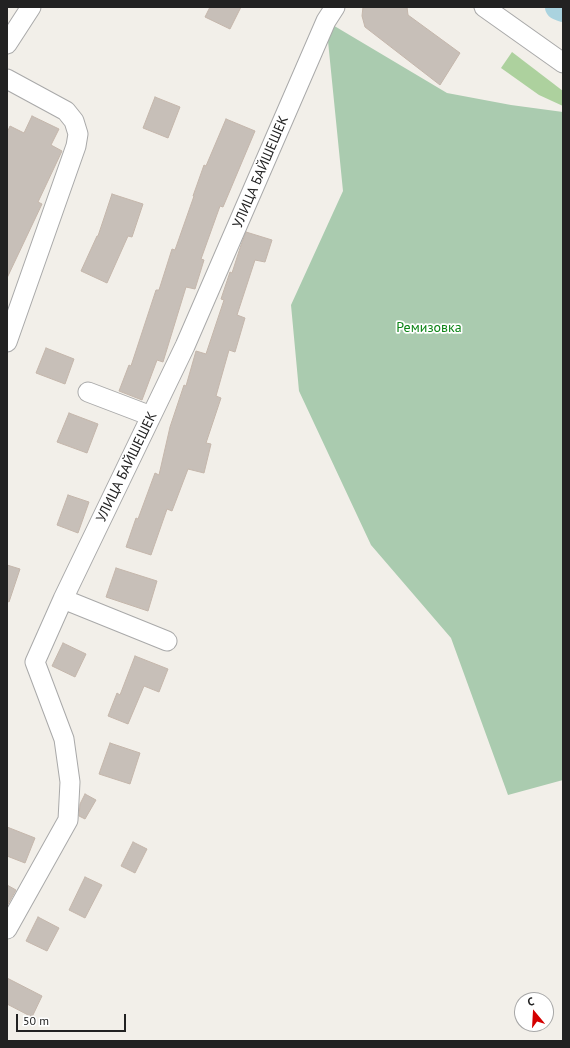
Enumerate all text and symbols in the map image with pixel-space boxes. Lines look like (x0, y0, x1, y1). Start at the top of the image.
street label: УЛИЦА БАЙШЕШЕК (230, 113, 292, 231)
park label: Ремизовка (396, 320, 462, 336)
street label: УЛИЦА БАЙШЕШЕК (93, 409, 161, 525)
north arrow (514, 992, 554, 1032)
text: С (526, 994, 536, 1009)
scale bar (18, 1006, 128, 1032)
text: 50 m (23, 1013, 49, 1028)

